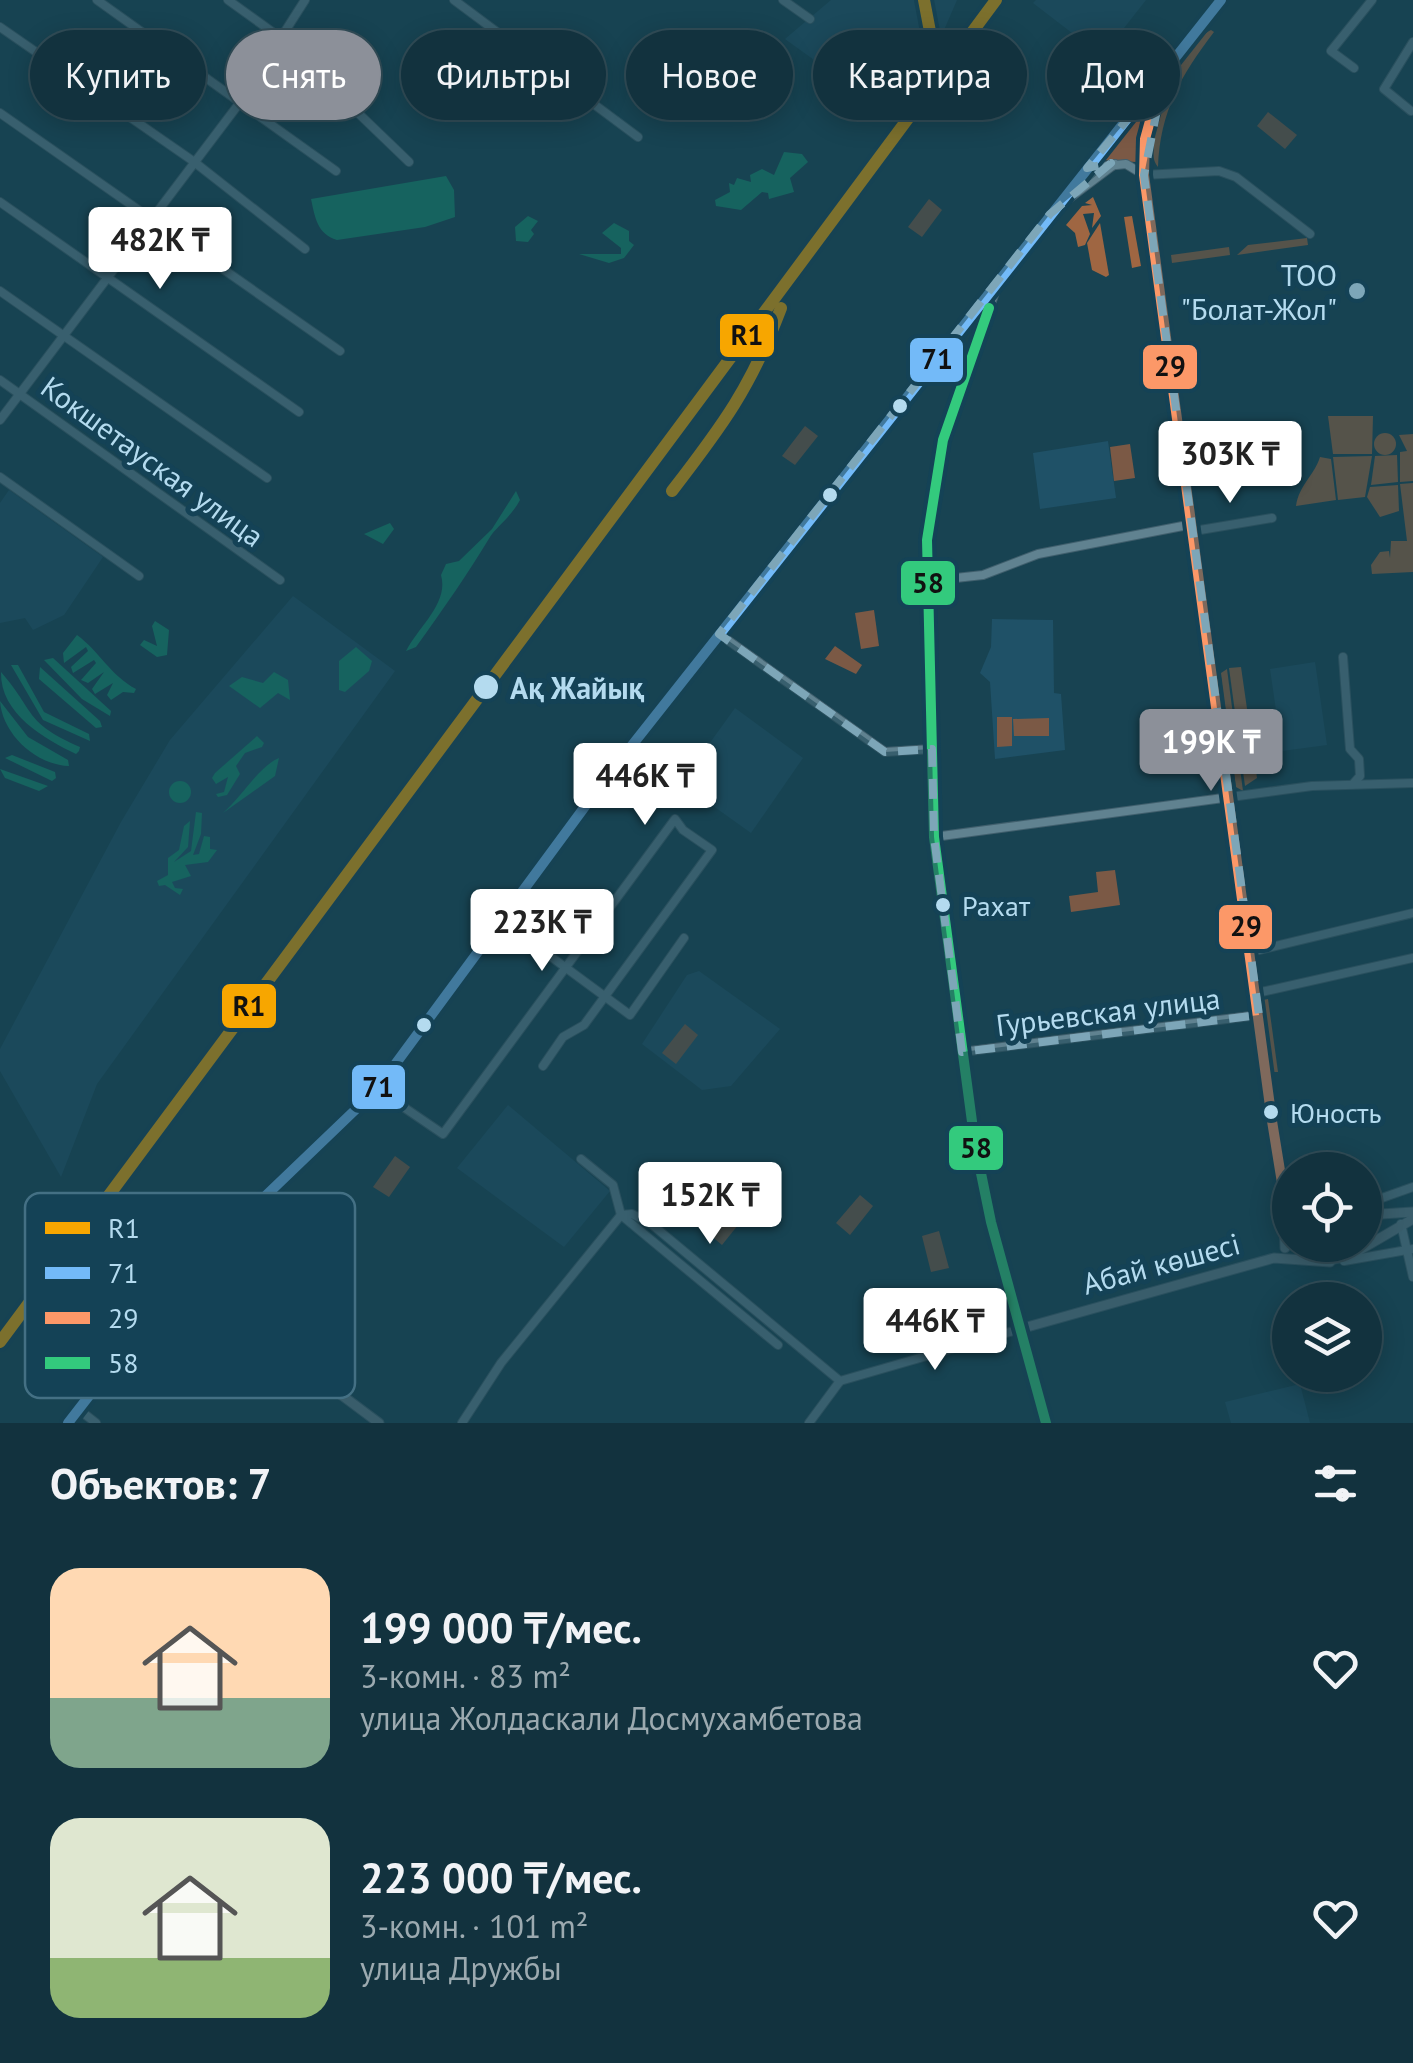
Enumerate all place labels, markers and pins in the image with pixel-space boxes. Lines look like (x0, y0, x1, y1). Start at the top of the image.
pin: 482K ₸ (79, 207, 241, 292)
place label: ТОО "Болат-Жол" (1181, 255, 1337, 328)
marker: ТОО "Болат-Жол" (1346, 280, 1368, 302)
unlabelled marker (890, 396, 910, 416)
pin: 303K ₸ (1149, 421, 1311, 506)
unlabelled marker (820, 485, 840, 505)
place label: Ақ Жайық (510, 668, 645, 707)
marker: Ақ Жайық (471, 672, 501, 702)
pin: 199K ₸ (1130, 709, 1292, 794)
pin: 446K ₸ (564, 743, 726, 828)
place label: Рахат (962, 887, 1031, 924)
pin: 223K ₸ (461, 889, 623, 974)
marker: Рахат (933, 895, 953, 915)
unlabelled marker (414, 1015, 434, 1035)
place label: Юность (1290, 1094, 1381, 1131)
marker: Юность (1261, 1102, 1281, 1122)
pin: 152K ₸ (629, 1162, 791, 1247)
pin: 446K ₸ (854, 1288, 1016, 1373)

